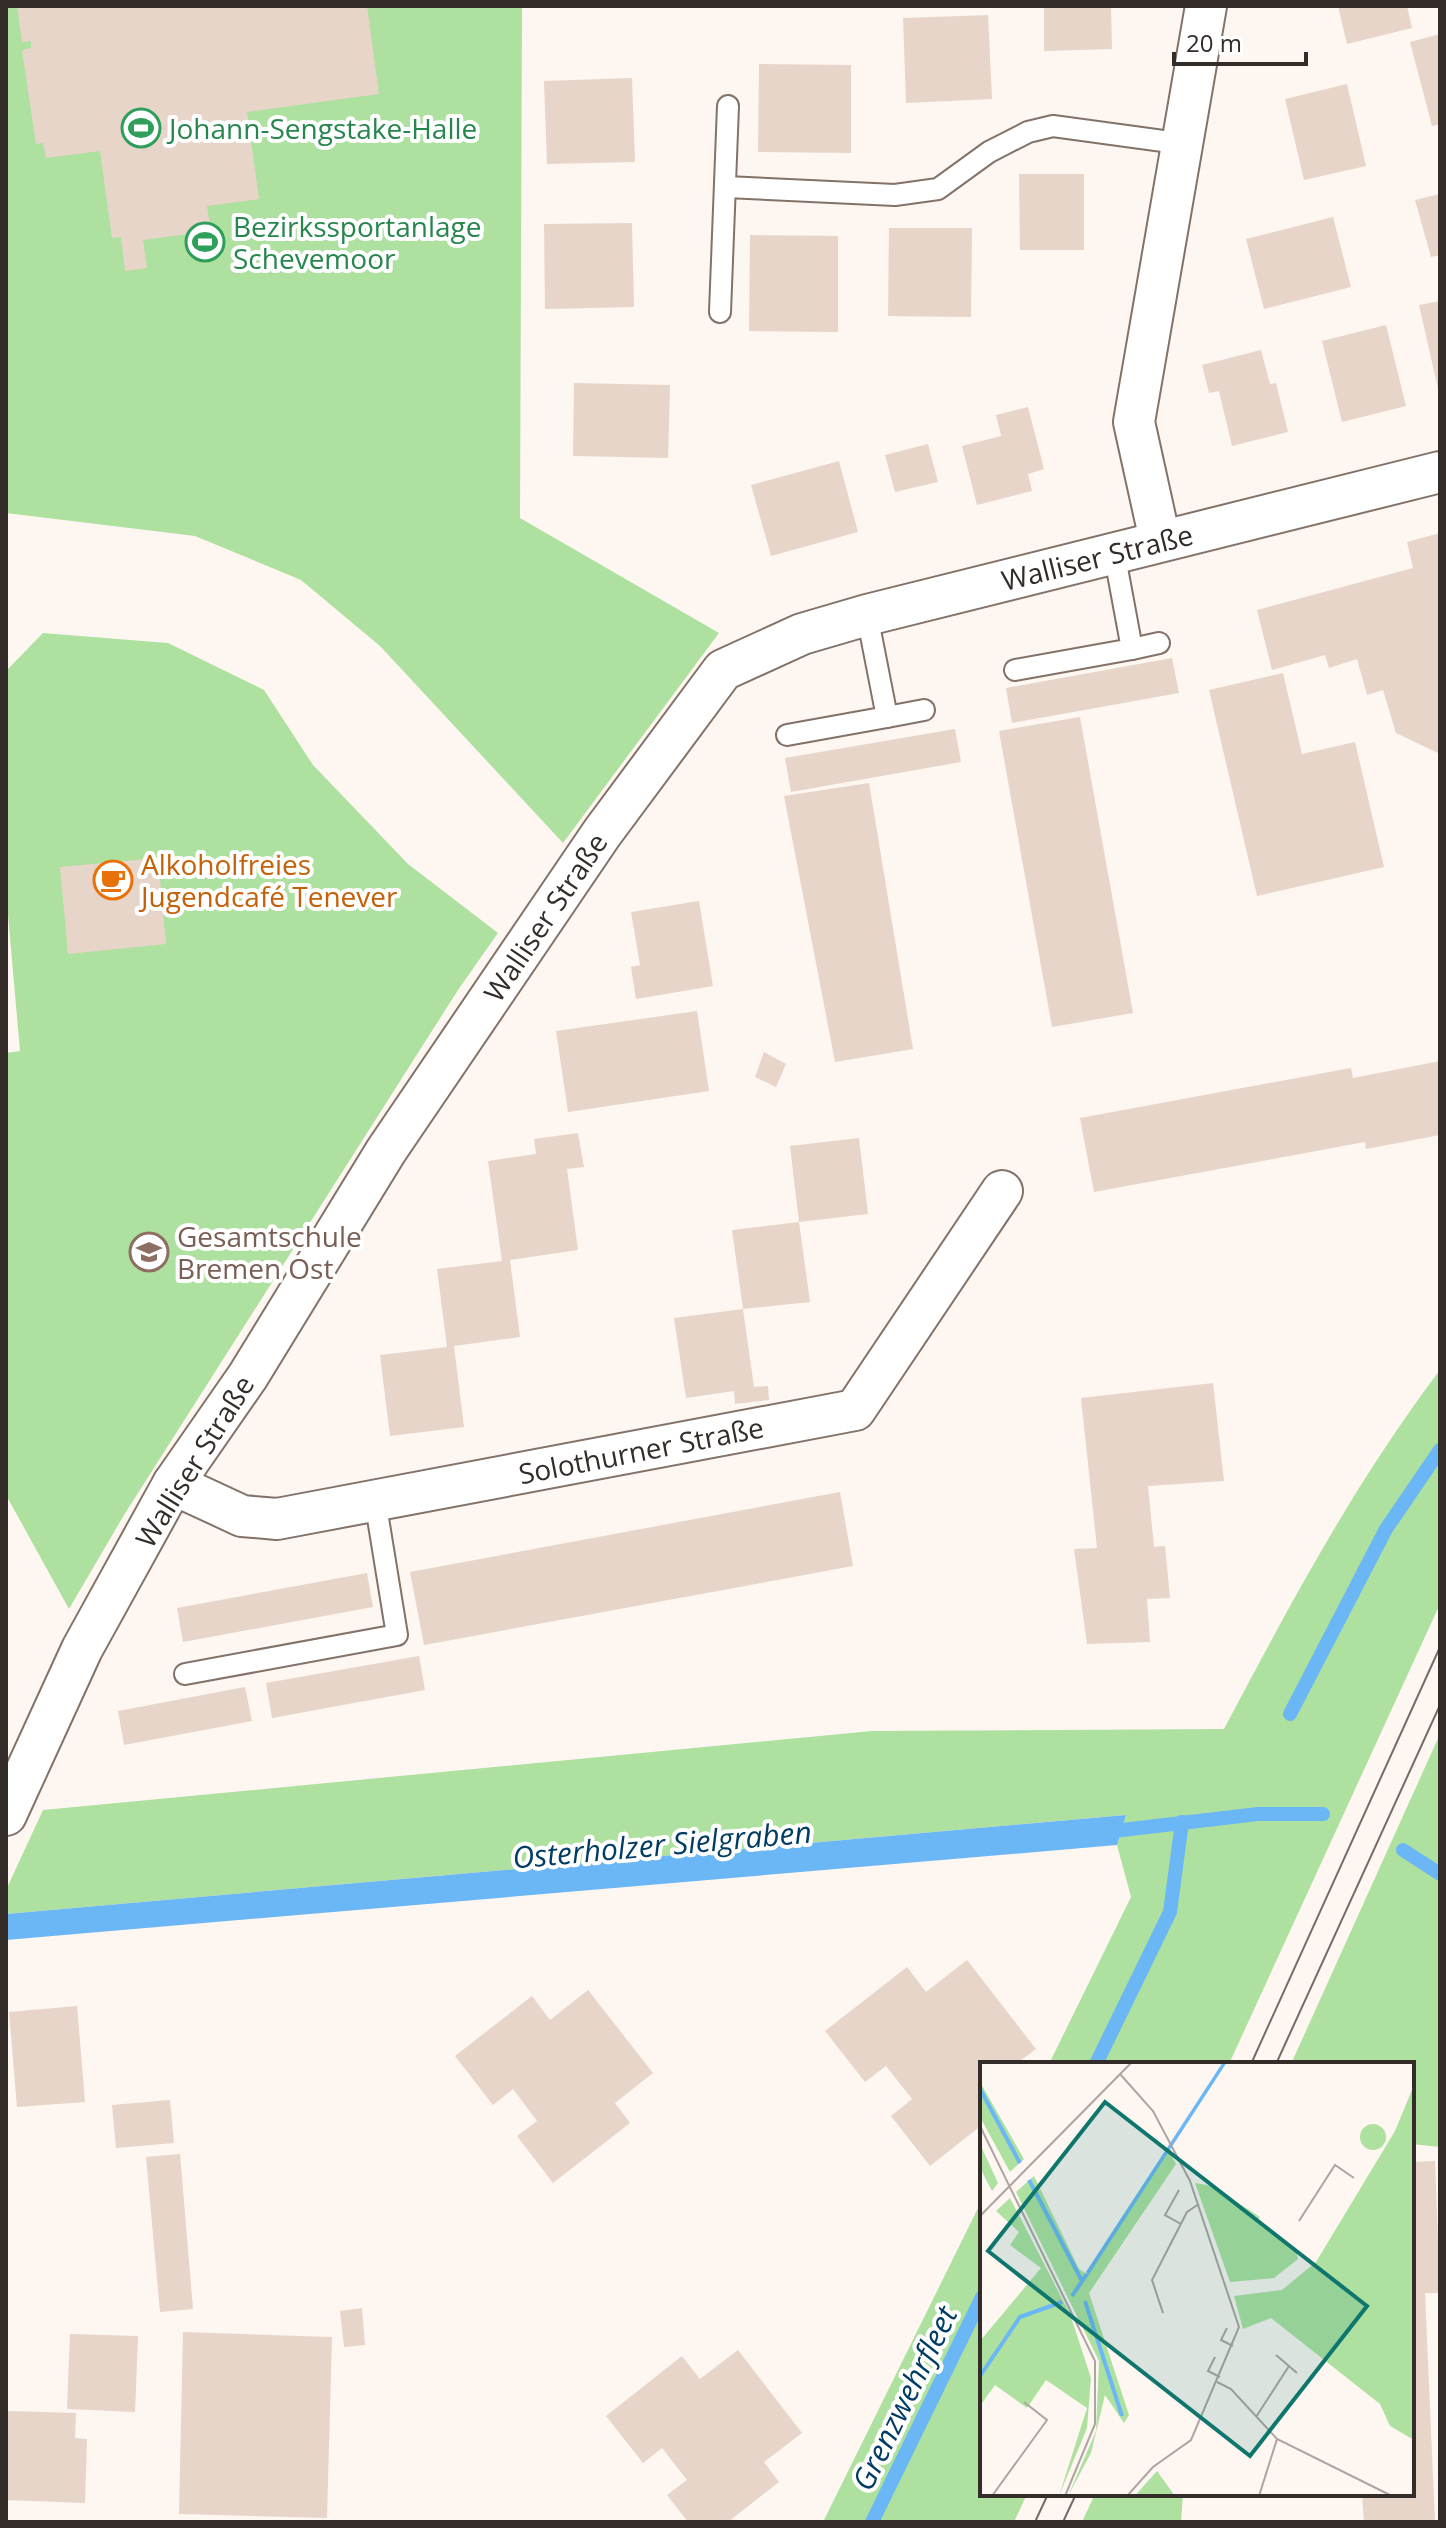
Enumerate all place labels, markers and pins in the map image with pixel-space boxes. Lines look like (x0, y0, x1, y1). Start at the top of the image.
sports icon: Johann-Sengstake-Halle (120, 107, 162, 149)
place label: Johann-Sengstake-Halle (166, 109, 477, 147)
place label: Bezirkssportanlage Schevemoor (233, 207, 482, 277)
sports icon: Bezirkssportanlage Schevemoor (184, 221, 226, 263)
place label: Alkoholfreies Jugendcafé Tenever (138, 845, 398, 915)
cafe icon: Alkoholfreies Jugendcafé Tenever (92, 859, 134, 901)
place label: Gesamtschule Bremen Ost (177, 1217, 362, 1287)
school or university icon: Gesamtschule Bremen Ost (128, 1231, 170, 1273)

